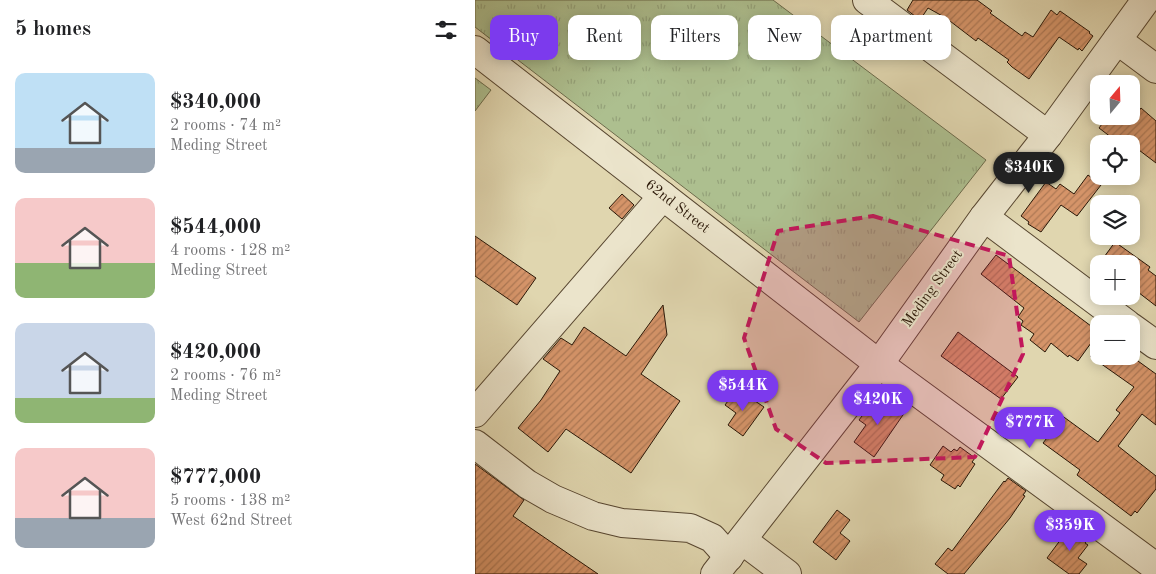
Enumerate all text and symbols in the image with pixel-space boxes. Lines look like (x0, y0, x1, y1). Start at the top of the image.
chip: Buy (490, 15, 558, 60)
chip: Rent (568, 15, 641, 60)
chip: Filters (651, 15, 738, 60)
chip: New (748, 15, 821, 60)
chip: Apartment (831, 15, 951, 60)
icon: filters (432, 16, 460, 44)
text: 5 homes (15, 19, 91, 40)
north arrow (1090, 75, 1140, 125)
map controls (1090, 75, 1140, 365)
text: $340,000 (170, 92, 261, 113)
icon: home (55, 93, 115, 153)
text: 2 rooms · 74 m² (170, 118, 281, 134)
button: locate (1090, 135, 1140, 185)
text: Meding Street (170, 138, 268, 154)
pin: $340K (994, 152, 1064, 194)
text: $340K (1004, 160, 1054, 176)
street label: 62nd Street (642, 177, 712, 237)
button: layers (1090, 195, 1140, 245)
text: $544,000 (170, 217, 261, 238)
icon: home (55, 218, 115, 278)
text: 4 rooms · 128 m² (170, 243, 290, 259)
street label: Meding Street (900, 248, 966, 330)
button: + (1090, 255, 1140, 305)
text: Meding Street (170, 263, 268, 279)
button: − (1090, 315, 1140, 365)
text: $420,000 (170, 342, 261, 363)
icon: home (55, 343, 115, 403)
text: 2 rooms · 76 m² (170, 368, 281, 384)
pin: $544K (708, 370, 778, 412)
text: $544K (718, 378, 768, 394)
pin: $420K (843, 384, 913, 426)
text: Meding Street (170, 388, 268, 404)
text: $420K (853, 392, 903, 408)
pin: $777K (995, 406, 1065, 449)
text: $777K (1005, 415, 1055, 431)
text: $777,000 (170, 467, 261, 488)
icon: home (55, 468, 115, 528)
text: 5 rooms · 138 m² (170, 493, 290, 509)
pin: $359K (1035, 510, 1105, 552)
text: West 62nd Street (170, 513, 292, 529)
text: $359K (1045, 518, 1095, 534)

